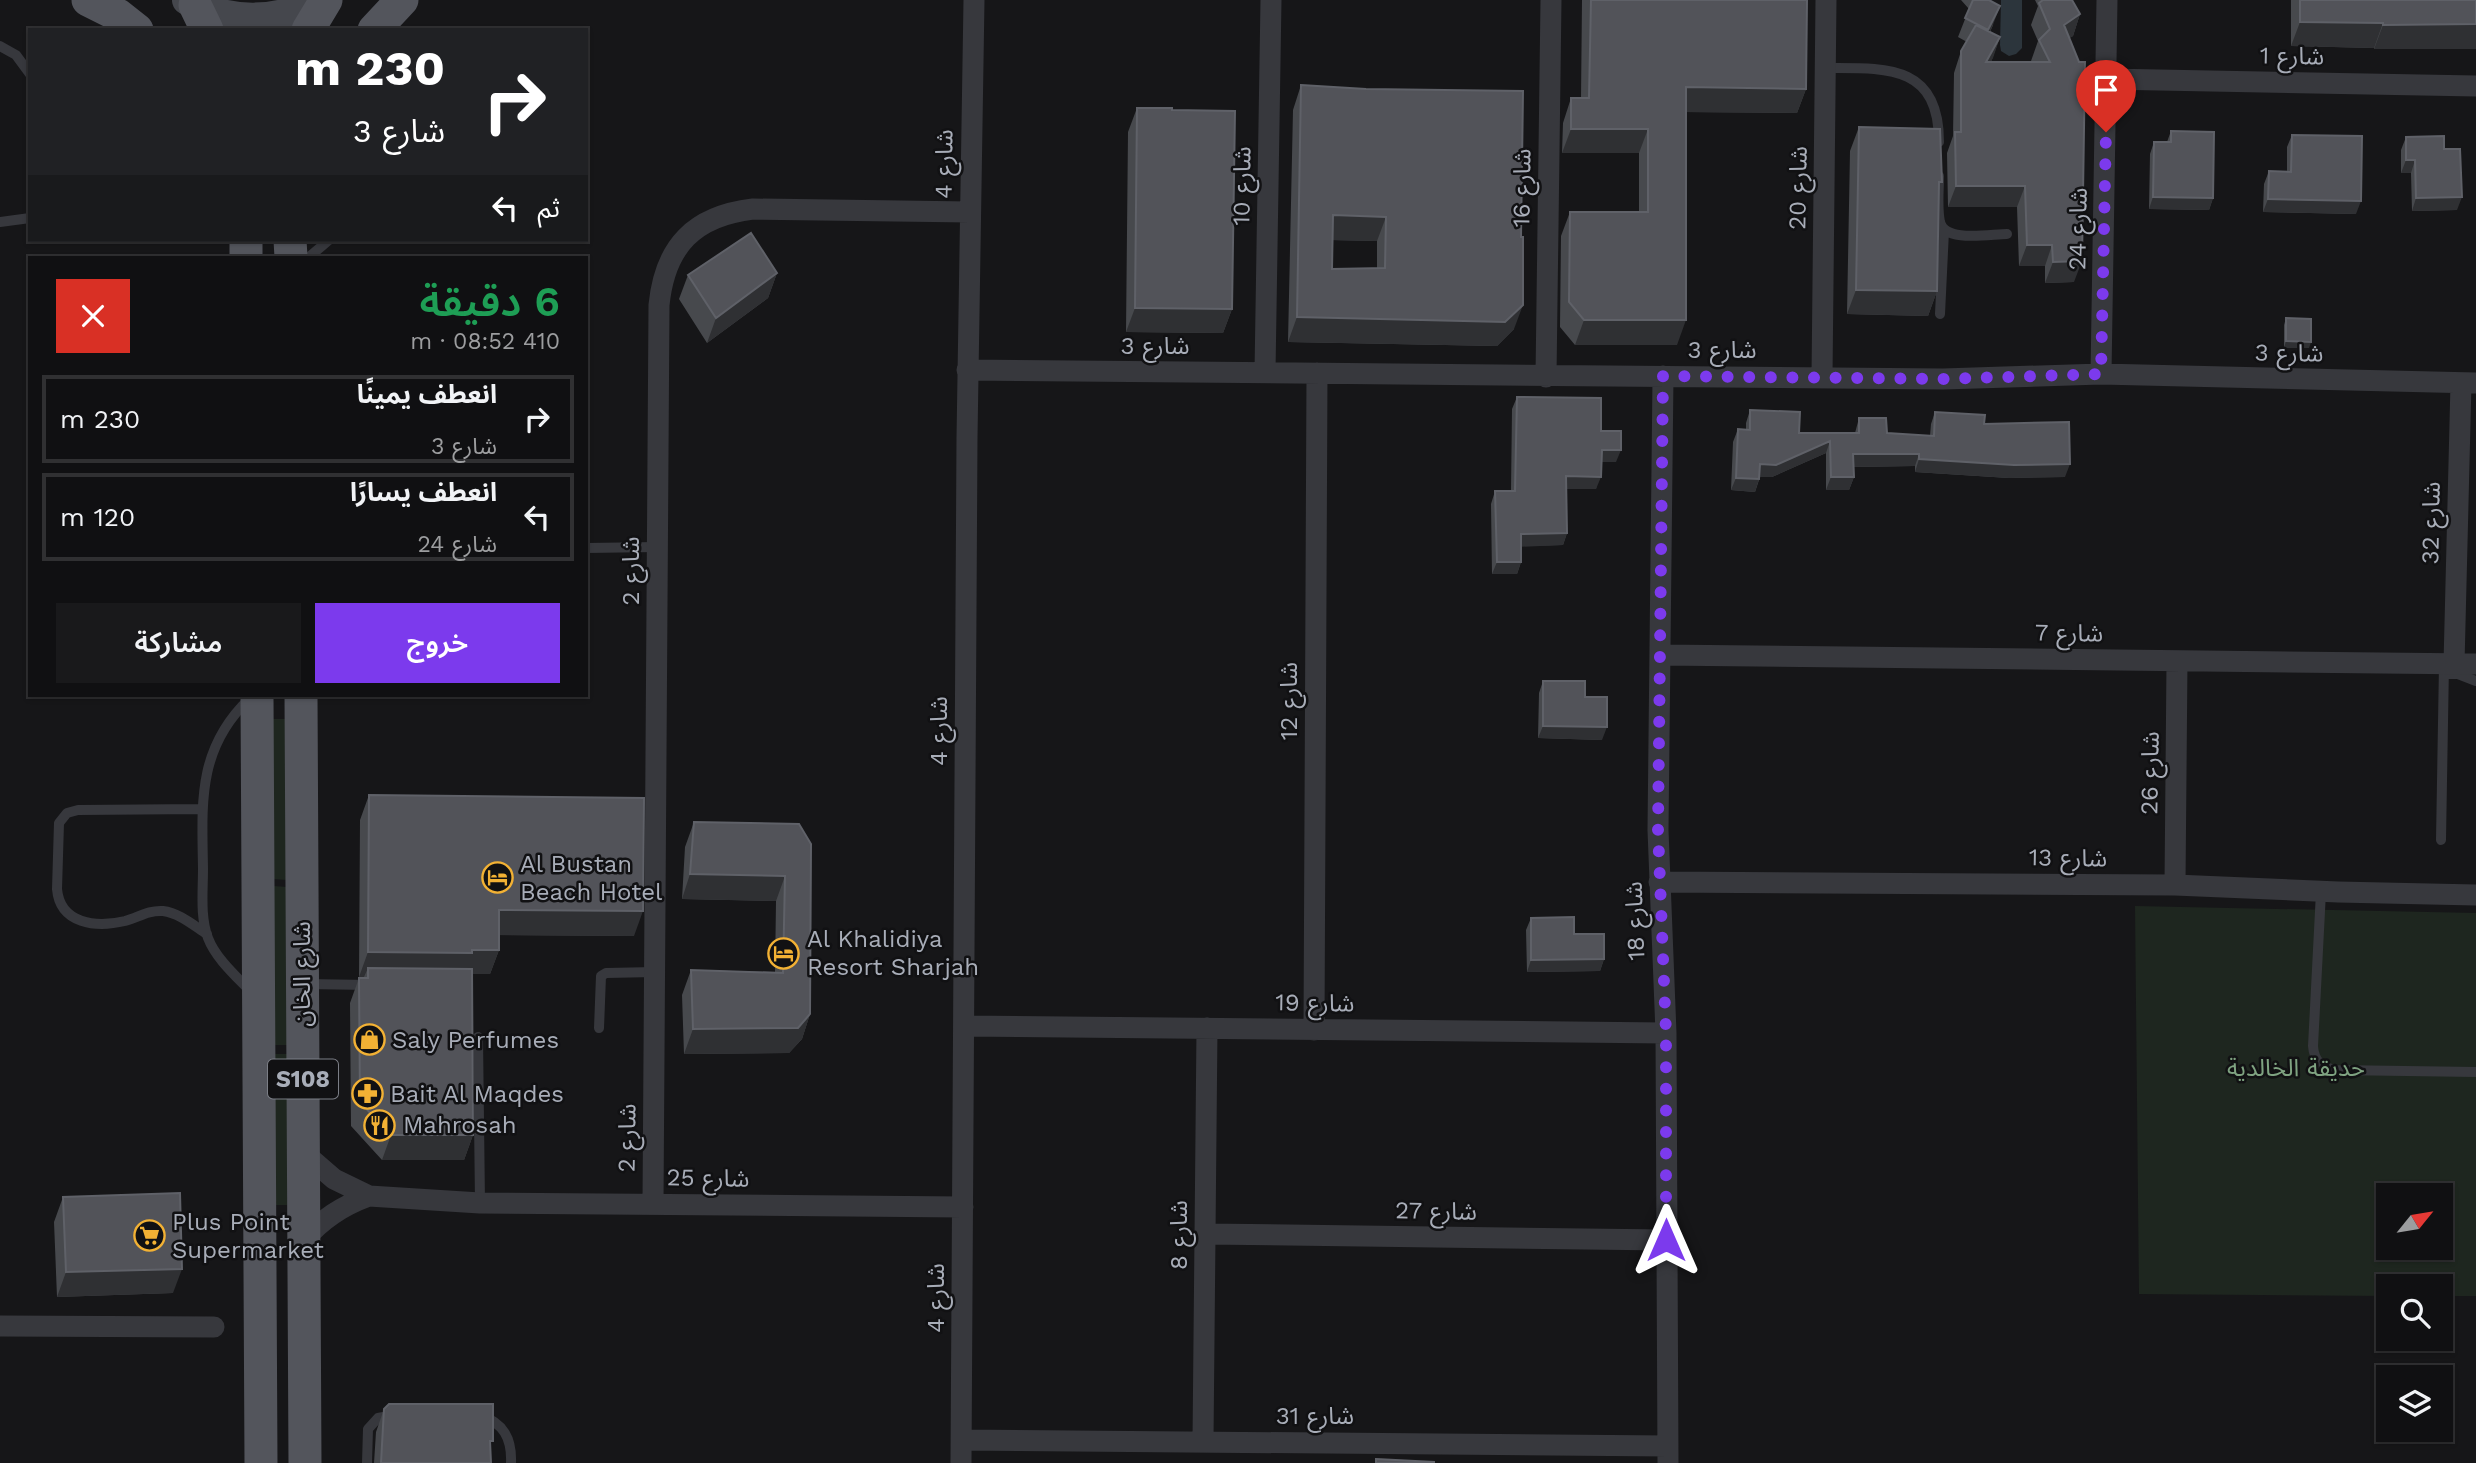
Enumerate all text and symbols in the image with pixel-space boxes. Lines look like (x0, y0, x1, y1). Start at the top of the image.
text: 230 m (295, 39, 445, 97)
street label: شارع 1 (2260, 41, 2324, 74)
icon: right (469, 56, 560, 147)
pin (2076, 60, 2136, 132)
icon: arrive (2087, 71, 2125, 109)
text: شارع 3 (353, 112, 445, 150)
street label: شارع 4 (929, 129, 962, 199)
street label: شارع 10 (1227, 146, 1260, 226)
street label: شارع 20 (1783, 146, 1816, 230)
street label: شارع 16 (1507, 148, 1540, 228)
street label: شارع 24 (2063, 187, 2096, 271)
icon: left (486, 189, 524, 227)
text: ثم (538, 193, 560, 223)
text: 6 دقيقة (420, 277, 560, 326)
button: close (56, 279, 130, 353)
text: 410 m · 08:52 (410, 328, 560, 355)
street label: شارع 3 (1121, 332, 1189, 363)
street label: شارع 3 (1688, 336, 1756, 367)
street label: شارع 3 (2254, 338, 2324, 371)
text: انعطف يمينًا (357, 379, 497, 409)
icon: right (518, 400, 556, 438)
text: 230 m (60, 404, 140, 434)
text: شارع 3 (431, 433, 497, 460)
text: انعطف يسارًا (350, 477, 497, 507)
street label: شارع 32 (2416, 481, 2449, 565)
icon: left (518, 498, 556, 536)
text: 120 m (60, 502, 135, 532)
text: شارع 24 (418, 531, 497, 558)
street label: شارع 2 (617, 537, 648, 605)
button: مشاركة (56, 603, 301, 683)
button: خروج (315, 603, 560, 683)
street label: شارع 7 (2034, 618, 2103, 651)
street label: شارع 12 (1275, 662, 1306, 740)
street label: شارع 4 (925, 696, 956, 766)
street label: شارع 26 (2135, 731, 2168, 815)
street label: شارع 13 (2029, 843, 2107, 876)
place label: Al Bustan Beach Hotel (520, 850, 663, 906)
hotel icon: Al Bustan Beach Hotel (480, 861, 514, 895)
street label: شارع 18 (1620, 881, 1653, 961)
street label: شارع الخان (288, 921, 319, 1027)
place label: Al Khalidiya Resort Sharjah (807, 925, 979, 981)
hotel icon: Al Khalidiya Resort Sharjah (767, 936, 801, 970)
street label: شارع 19 (1275, 988, 1355, 1021)
shop icon: Saly Perfumes (352, 1023, 386, 1057)
place label: Saly Perfumes (392, 1026, 559, 1054)
park label: حديقة الخالدية (2227, 1054, 2365, 1082)
road number: S108 (268, 1060, 338, 1098)
pharmacy icon: Bait Al Maqdes (350, 1077, 384, 1111)
place label: Bait Al Maqdes (390, 1080, 564, 1108)
street label: شارع 2 (612, 1103, 645, 1173)
restaurant icon: Mahrosah (363, 1108, 397, 1142)
place label: Mahrosah (403, 1111, 517, 1139)
street label: شارع 25 (666, 1163, 750, 1196)
north arrow (2376, 1183, 2454, 1260)
map controls (2376, 1183, 2453, 1442)
street label: شارع 27 (1395, 1196, 1477, 1229)
street label: شارع 8 (1165, 1200, 1196, 1270)
position arrow (1629, 1203, 1703, 1277)
place label: Plus Point Supermarket (172, 1208, 324, 1264)
supermarket icon: Plus Point Supermarket (132, 1219, 166, 1253)
street label: شارع 4 (922, 1263, 953, 1333)
button: search (2376, 1274, 2453, 1351)
button: layers (2376, 1365, 2453, 1442)
street label: شارع 31 (1276, 1402, 1354, 1433)

